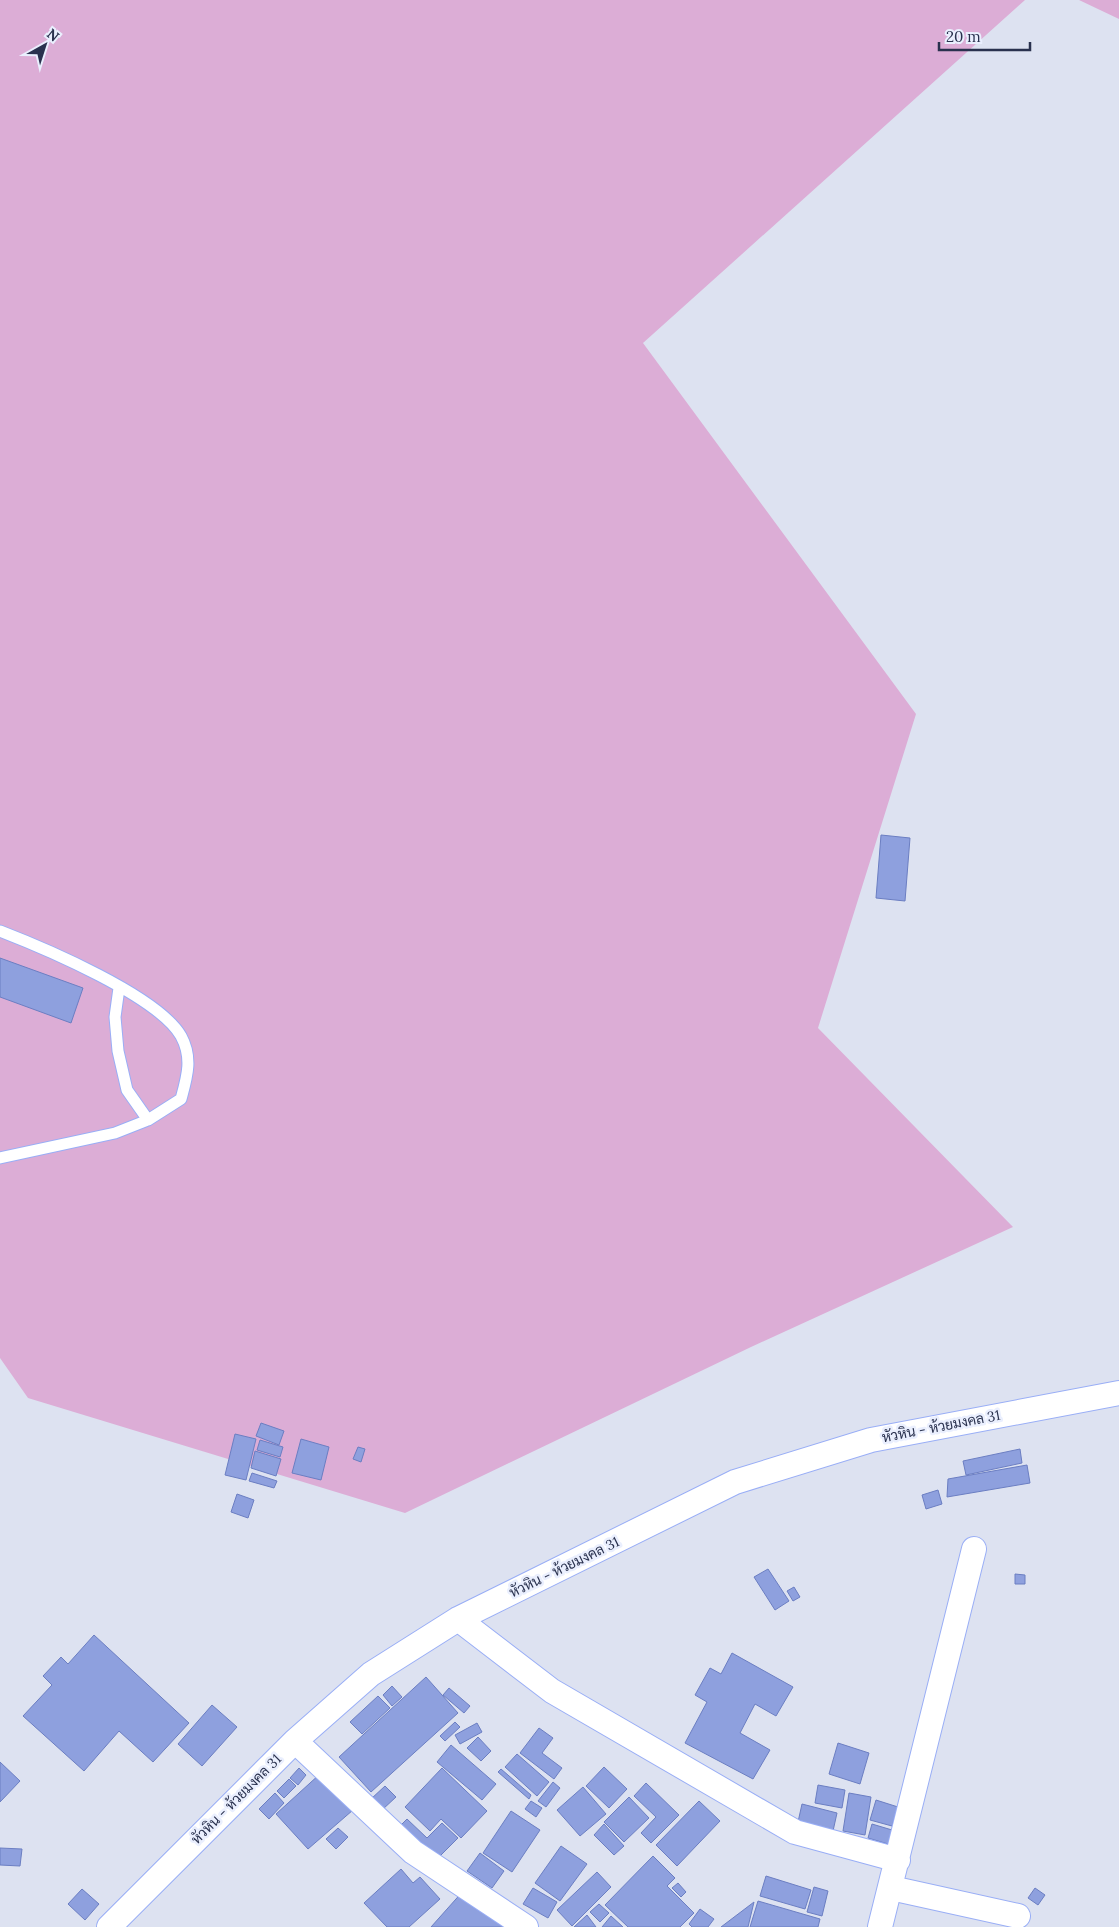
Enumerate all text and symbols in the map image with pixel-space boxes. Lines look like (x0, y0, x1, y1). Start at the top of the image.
north arrow (20, 20, 70, 70)
scale bar (939, 20, 1030, 52)
text: N (43, 24, 63, 45)
text: 20 m (946, 27, 981, 46)
street label: หัวหิน - ห้วยมงคล 31 (880, 1406, 1002, 1446)
street label: หัวหิน - ห้วยมงคล 31 (506, 1533, 622, 1601)
street label: หัวหิน - ห้วยมงคล 31 (187, 1750, 285, 1848)

